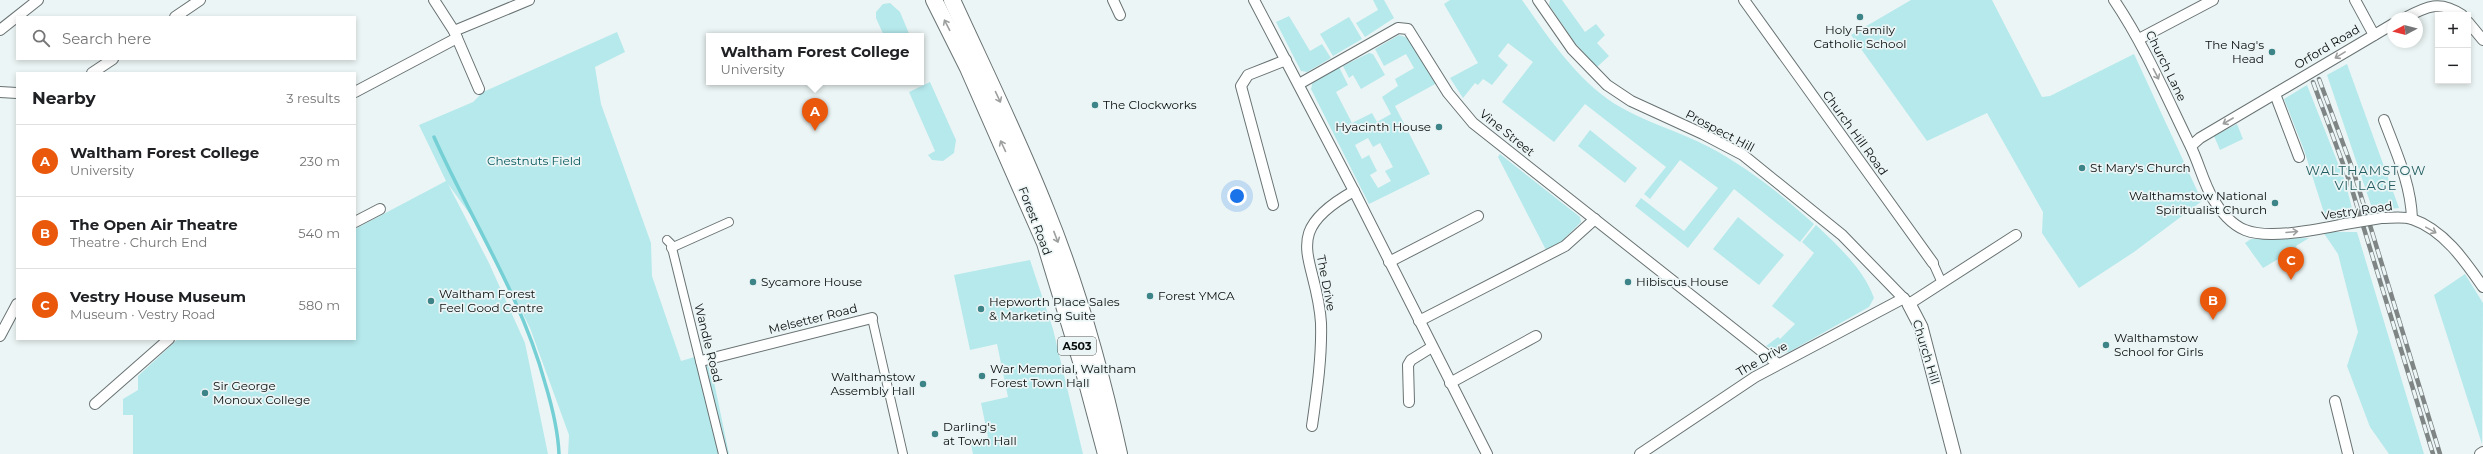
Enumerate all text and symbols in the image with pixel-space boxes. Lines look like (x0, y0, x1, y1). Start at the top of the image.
marker: Holy Family Catholic School (1855, 12, 1865, 22)
north arrow (2387, 12, 2423, 48)
map controls (2435, 12, 2471, 84)
button: + (2435, 12, 2471, 48)
search box (16, 16, 356, 60)
one-way arrow (942, 19, 950, 31)
street label: Orford Road (2291, 21, 2362, 72)
place label: Holy Family Catholic School (1814, 22, 1906, 51)
icon: search (30, 27, 52, 49)
street label: Church Lane (2143, 28, 2190, 104)
text: Search here (62, 29, 151, 48)
popup (706, 33, 924, 85)
place label: The Nag's Head (2205, 37, 2264, 66)
text: Waltham Forest College (720, 42, 910, 61)
marker: The Nag's Head (2267, 47, 2277, 57)
button: − (2435, 48, 2471, 84)
one-way arrow (2334, 51, 2346, 59)
text: University (720, 61, 785, 77)
one-way arrow (2153, 68, 2161, 80)
street label: Church Hill Road (1820, 87, 1891, 178)
text: Nearby (32, 88, 96, 108)
text: 3 results (286, 90, 340, 106)
one-way arrow (995, 90, 1002, 102)
place label: The Clockworks (1103, 97, 1197, 112)
pin: A (802, 98, 828, 131)
marker: The Clockworks (1090, 100, 1100, 110)
street label: Vine Street (1477, 106, 1538, 159)
street label: Prospect Hill (1683, 106, 1757, 155)
one-way arrow (2222, 117, 2234, 125)
place label: Hyacinth House (1335, 119, 1431, 134)
marker: Hyacinth House (1434, 122, 1444, 132)
one-way arrow (999, 140, 1006, 152)
text: Waltham Forest College (70, 143, 259, 162)
text: A (40, 153, 50, 169)
text: 230 m (299, 153, 340, 169)
park label: Chestnuts Field (487, 153, 581, 168)
place label: St Mary's Church (2090, 160, 2191, 175)
text: University (70, 162, 134, 178)
district label: WALTHAMSTOW VILLAGE (2306, 162, 2427, 193)
marker: St Mary's Church (2077, 163, 2087, 173)
street label: Forest Road (1016, 184, 1055, 257)
your location (1227, 186, 1247, 206)
place label: Walthamstow National Spiritualist Church (2129, 188, 2267, 217)
marker: Walthamstow National Spiritualist Church (2270, 198, 2280, 208)
street label: Vestry Road (2321, 198, 2393, 223)
text: The Open Air Theatre (70, 215, 238, 234)
text: B (40, 225, 50, 241)
text: 540 m (298, 225, 340, 241)
one-way arrow (2425, 226, 2437, 234)
one-way arrow (2285, 228, 2298, 235)
one-way arrow (1053, 230, 1061, 242)
text: Theatre · Church End (70, 234, 207, 250)
pin: C (2278, 247, 2304, 280)
street label: The Drive (1314, 254, 1339, 312)
place label: Sycamore House (761, 274, 862, 289)
place label: Hibiscus House (1636, 274, 1728, 289)
marker: Sycamore House (748, 277, 758, 287)
marker: Hibiscus House (1623, 277, 1633, 287)
place label: Waltham Forest Feel Good Centre (439, 286, 543, 315)
text: Vestry House Museum (70, 287, 246, 306)
pin: B (2200, 287, 2226, 320)
place label: Forest YMCA (1158, 288, 1235, 303)
marker: Forest YMCA (1145, 291, 1155, 301)
place label: Hepworth Place Sales & Marketing Suite (989, 294, 1120, 323)
marker: Waltham Forest Feel Good Centre (426, 296, 436, 306)
text: C (40, 297, 50, 313)
text: 580 m (299, 297, 340, 313)
street label: Melsetter Road (767, 300, 859, 337)
street label: Wandle Road (691, 302, 726, 384)
marker: Hepworth Place Sales & Marketing Suite (976, 304, 986, 314)
text: Museum · Vestry Road (70, 306, 215, 322)
street label: Church Hill (1910, 318, 1943, 386)
place label: Walthamstow School for Girls (2114, 330, 2203, 359)
road number: A503 (1058, 337, 1096, 355)
street label: The Drive (1733, 338, 1790, 379)
marker: Walthamstow School for Girls (2101, 340, 2111, 350)
place label: War Memorial, Waltham Forest Town Hall (990, 361, 1136, 390)
place label: Walthamstow Assembly Hall (831, 369, 915, 398)
marker: War Memorial, Waltham Forest Town Hall (977, 371, 987, 381)
place label: Sir George Monoux College (213, 378, 310, 407)
marker: Walthamstow Assembly Hall (918, 379, 928, 389)
marker: Sir George Monoux College (200, 388, 210, 398)
place label: Darling's at Town Hall (943, 419, 1017, 448)
marker: Darling's at Town Hall (930, 429, 940, 439)

